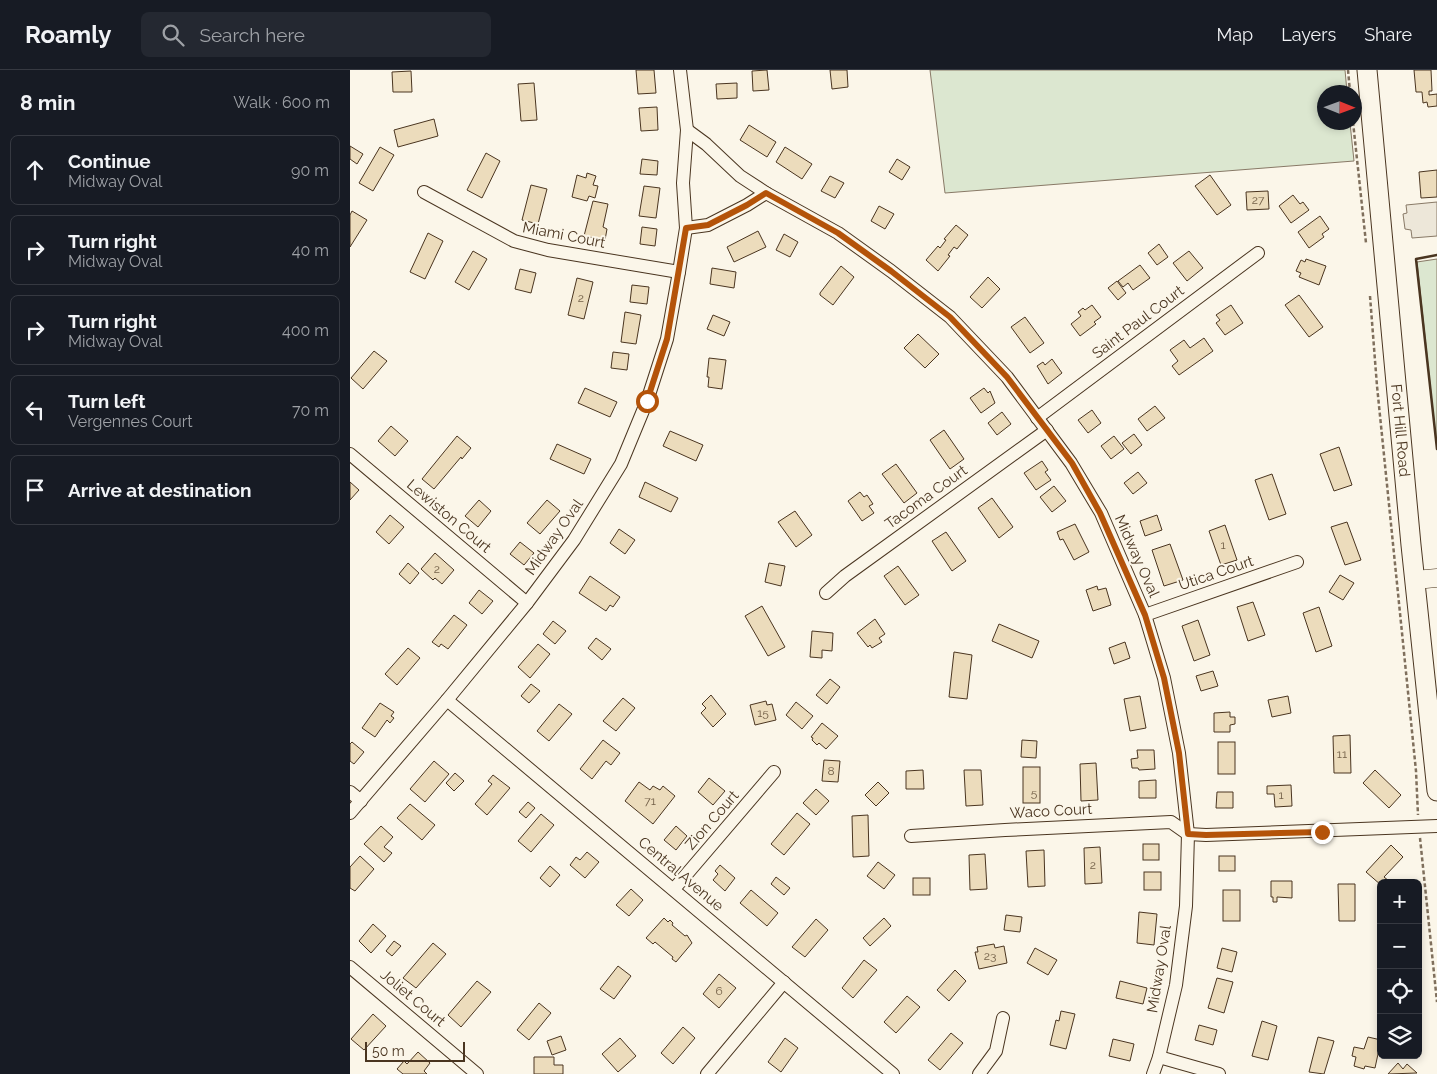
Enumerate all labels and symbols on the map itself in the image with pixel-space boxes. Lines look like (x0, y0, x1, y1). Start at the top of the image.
north arrow (1317, 85, 1362, 130)
house number: 27 (1252, 193, 1265, 207)
street label: Miami Court (521, 218, 607, 252)
street label: Saint Paul Court (1089, 282, 1187, 362)
house number: 2 (578, 291, 584, 305)
street label: Fort Hill Road (1387, 383, 1414, 478)
route start (636, 390, 659, 413)
street label: Tacoma Court (881, 461, 971, 533)
street label: Lewiston Court (403, 475, 495, 557)
street label: Midway Oval (521, 495, 587, 578)
street label: Midway Oval (1111, 512, 1164, 601)
house number: 1 (1220, 538, 1226, 552)
street label: Utica Court (1176, 552, 1256, 594)
house number: 2 (434, 562, 440, 576)
house number: 15 (757, 706, 769, 720)
house number: 11 (1337, 747, 1347, 761)
house number: 8 (827, 764, 835, 778)
house number: 5 (1031, 786, 1038, 800)
street label: Zion Court (681, 787, 743, 853)
house number: 1 (1278, 788, 1284, 802)
house number: 71 (644, 794, 656, 808)
street label: Waco Court (1009, 800, 1093, 822)
route end (1311, 821, 1334, 844)
street label: Central Avenue (635, 833, 727, 915)
house number: 2 (1090, 858, 1096, 872)
street label: Midway Oval (1143, 923, 1175, 1014)
house number: 23 (984, 949, 996, 963)
street label: Joliet Court (377, 966, 449, 1030)
house number: 6 (715, 984, 723, 998)
scale bar (365, 1039, 465, 1062)

